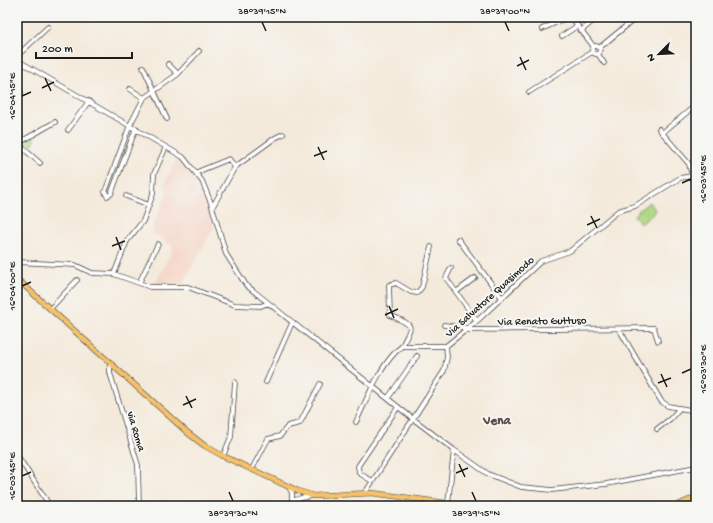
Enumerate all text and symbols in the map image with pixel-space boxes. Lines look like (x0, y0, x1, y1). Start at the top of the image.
text: 38°39'15"N (237, 6, 286, 18)
text: 38°39'00"N (479, 6, 530, 18)
scale bar (36, 34, 132, 60)
north arrow (639, 34, 679, 74)
text: 200 m (42, 43, 73, 57)
text: N (645, 52, 659, 63)
text: 16°04'15"E (7, 72, 19, 120)
text: 16°03'45"E (698, 155, 710, 204)
street label: Via Salvatore Quasimodo (443, 254, 537, 341)
text: 16°04'00"E (7, 261, 19, 311)
street label: Via Renato Guttuso (497, 315, 587, 329)
text: 16°03'30"E (698, 344, 710, 394)
street label: via Roma (123, 410, 147, 454)
district label: Vena (482, 414, 511, 429)
text: 16°03'45"E (7, 452, 19, 501)
text: 38°39'30"N (207, 508, 258, 520)
text: 38°39'15"N (451, 508, 500, 520)

